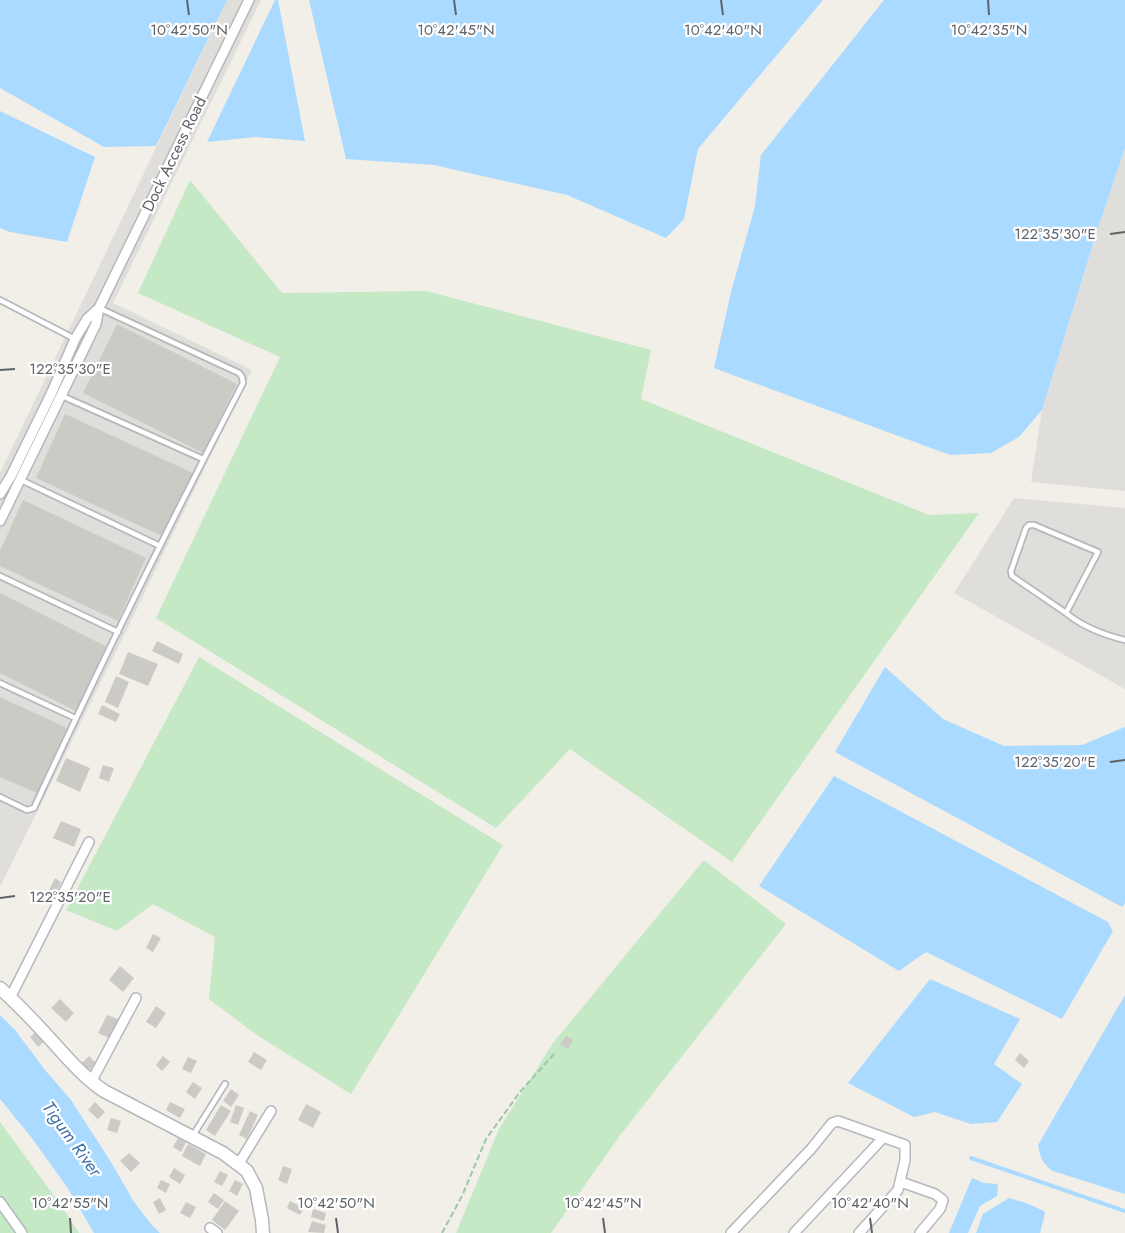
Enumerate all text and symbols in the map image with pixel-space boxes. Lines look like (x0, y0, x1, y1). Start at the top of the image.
text: 10°42'50"N (150, 19, 228, 41)
text: 10°42'45"N (417, 19, 495, 41)
text: 10°42'40"N (684, 19, 762, 41)
text: 10°42'35"N (951, 19, 1027, 41)
street label: Dock Access Road (136, 93, 212, 215)
text: 122°35'30"E (1014, 223, 1096, 245)
text: 122°35'30"E (29, 358, 111, 380)
text: 122°35'20"E (1014, 751, 1096, 773)
text: 122°35'20"E (29, 886, 111, 908)
water label: Tigum River (36, 1096, 109, 1183)
text: 10°42'55"N (32, 1192, 109, 1214)
text: 10°42'50"N (297, 1192, 375, 1214)
text: 10°42'45"N (564, 1192, 642, 1214)
text: 10°42'40"N (831, 1192, 909, 1214)

